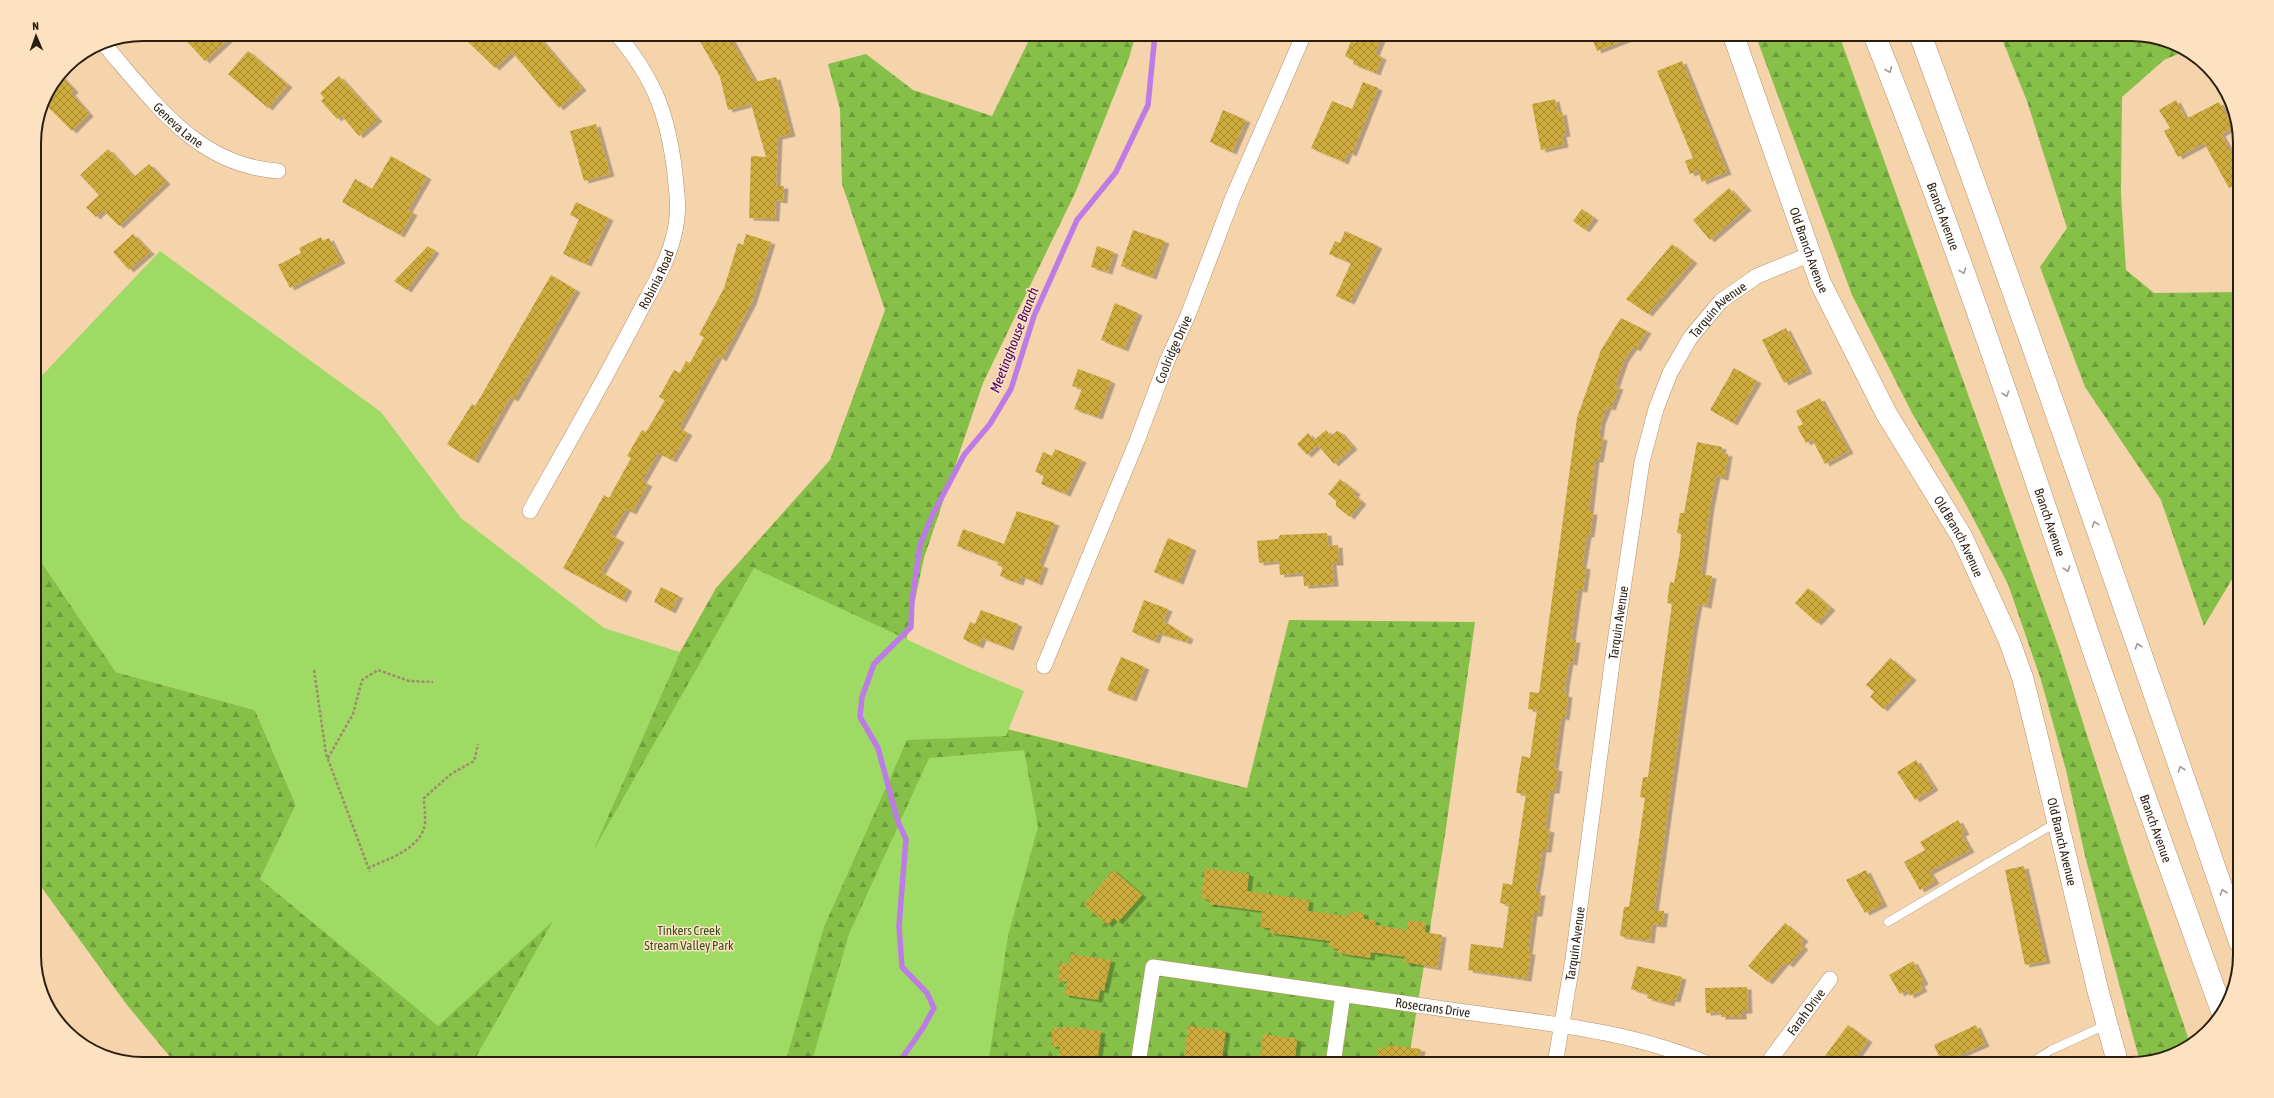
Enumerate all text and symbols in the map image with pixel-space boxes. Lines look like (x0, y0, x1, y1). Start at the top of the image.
north arrow (16, 16, 56, 56)
text: N (32, 20, 39, 32)
one-way arrow (1884, 67, 1892, 74)
street label: Geneva Lane (150, 99, 206, 151)
street label: Branch Avenue (1924, 180, 1963, 252)
street label: Old Branch Avenue (1787, 205, 1832, 295)
street label: Robinia Road (635, 248, 677, 311)
one-way arrow (1958, 268, 1966, 275)
street label: Tarquin Avenue (1686, 278, 1749, 341)
water label: Meetinghouse Branch (987, 285, 1042, 395)
street label: Coolridge Drive (1152, 313, 1194, 385)
one-way arrow (2002, 390, 2010, 397)
street label: Branch Avenue (2032, 486, 2069, 558)
street label: Old Branch Avenue (1931, 493, 1987, 579)
one-way arrow (2091, 520, 2099, 527)
one-way arrow (2062, 566, 2071, 573)
street label: Tarquin Avenue (1605, 585, 1631, 660)
one-way arrow (2134, 643, 2142, 650)
one-way arrow (2177, 766, 2185, 773)
street label: Branch Avenue (2137, 792, 2175, 864)
street label: Old Branch Avenue (2045, 796, 2080, 887)
one-way arrow (2219, 889, 2228, 896)
street label: Tarquin Avenue (1562, 906, 1587, 982)
park label: Tinkers Creek Stream Valley Park (644, 923, 734, 953)
street label: Farah Drive (1784, 986, 1828, 1038)
street label: Rosecrans Drive (1394, 994, 1471, 1020)

